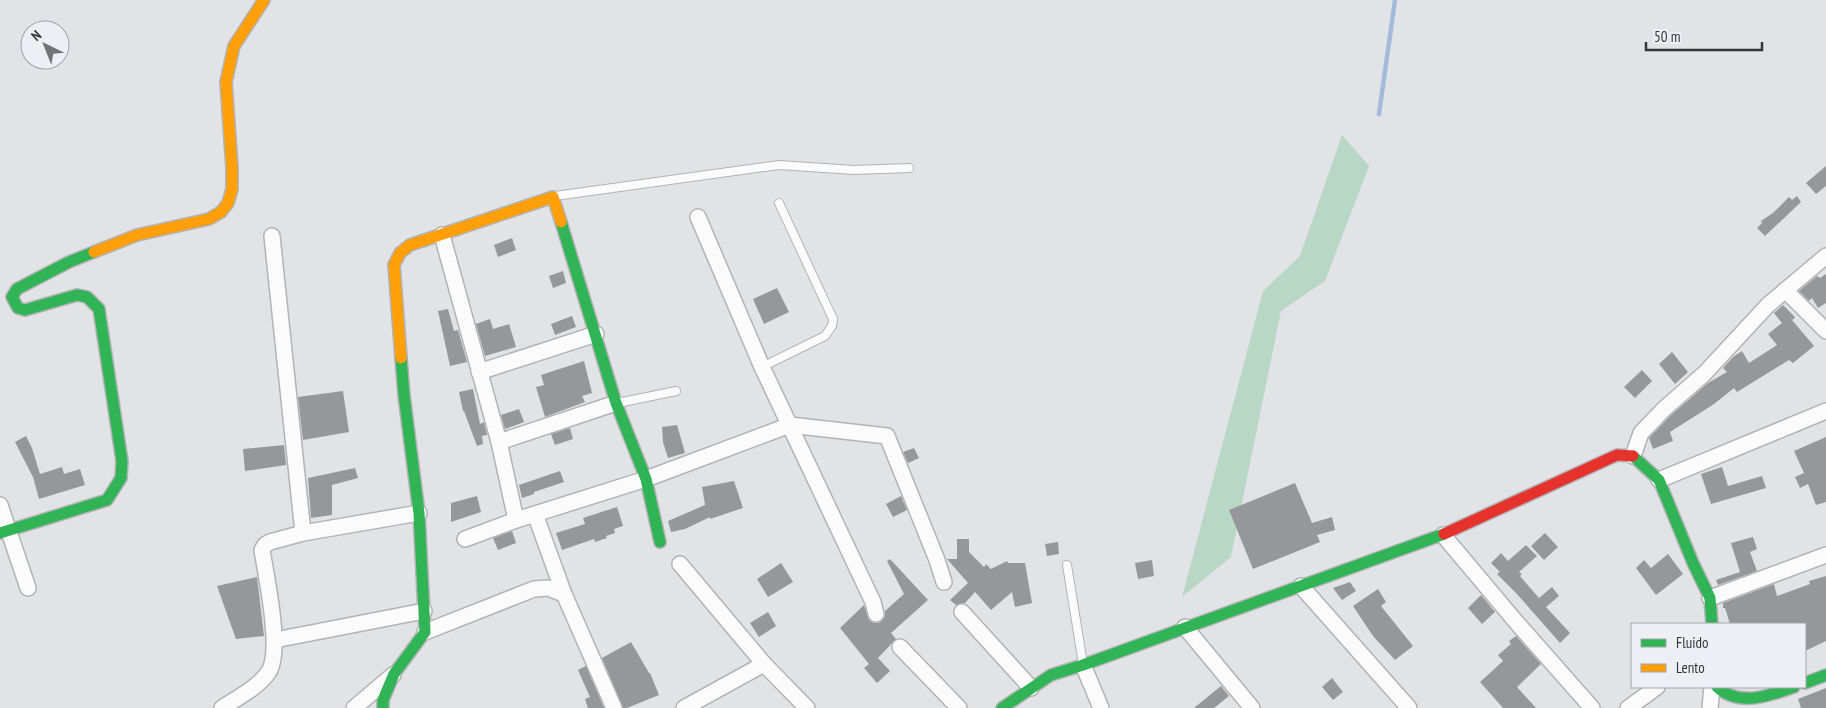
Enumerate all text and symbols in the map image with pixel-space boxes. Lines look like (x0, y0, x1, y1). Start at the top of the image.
north arrow (20, 20, 70, 70)
scale bar (1646, 20, 1762, 52)
text: N (27, 26, 45, 45)
text: 50 m (1654, 27, 1680, 46)
legend (1631, 623, 1806, 688)
text: Fluido (1676, 633, 1708, 652)
text: Lento (1676, 658, 1705, 677)

